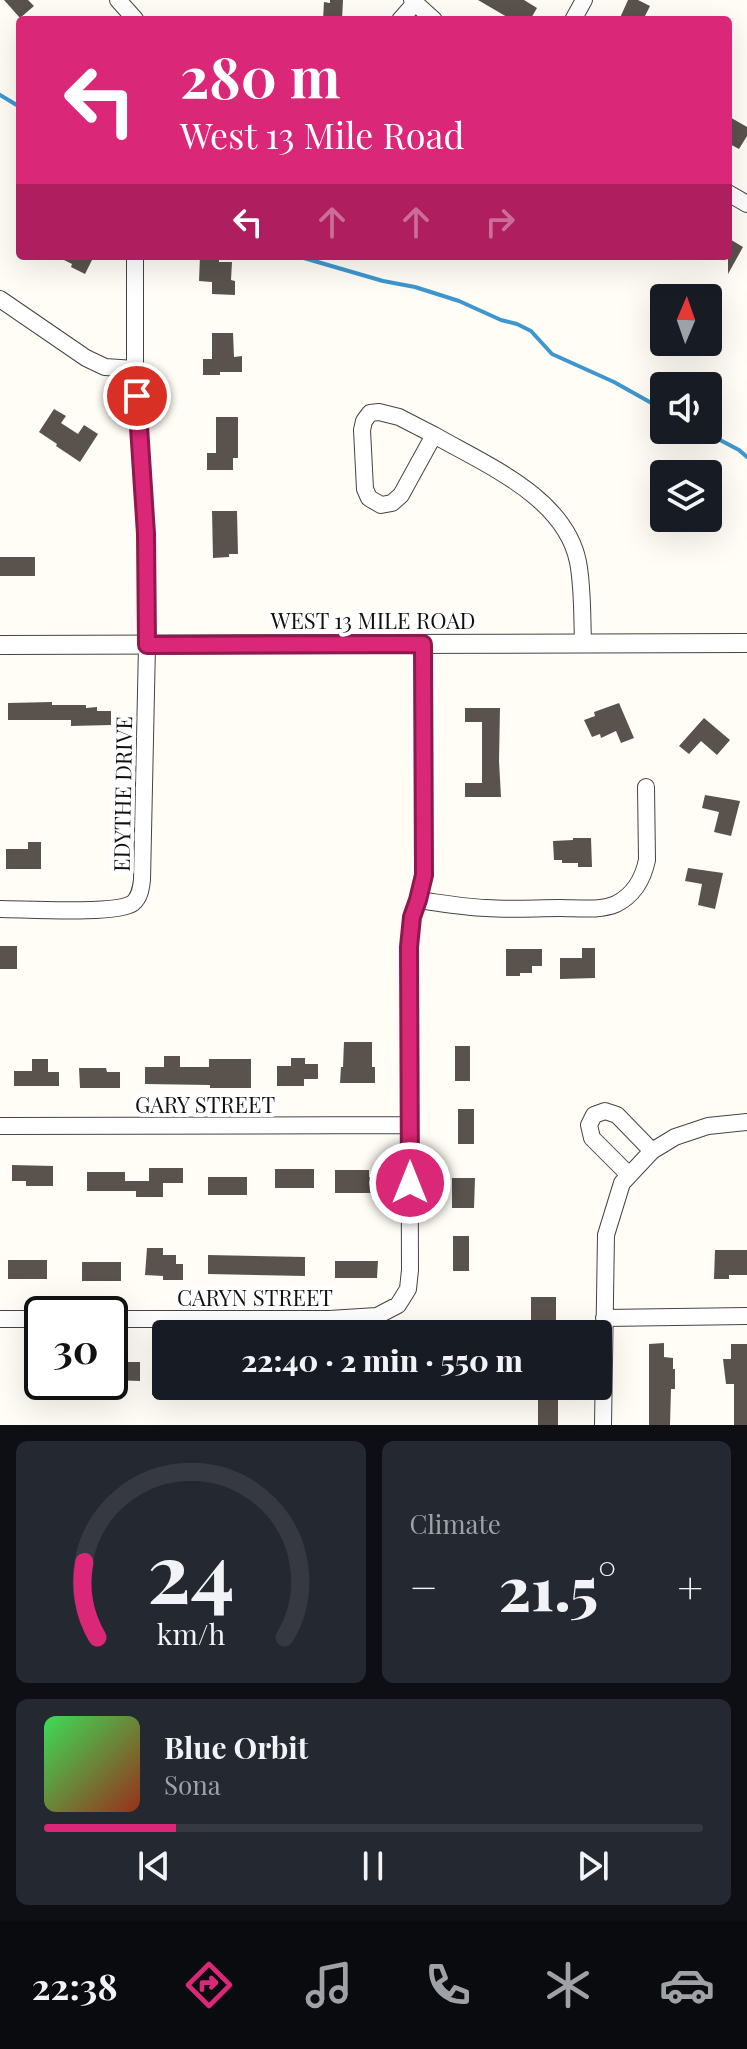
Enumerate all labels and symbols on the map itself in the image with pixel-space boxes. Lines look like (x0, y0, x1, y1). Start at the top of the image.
north arrow (650, 284, 722, 356)
pin (103, 362, 171, 430)
street label: WEST 13 MILE ROAD (270, 605, 475, 635)
street label: EDYTHE DRIVE (106, 716, 138, 872)
street label: GARY STREET (135, 1089, 275, 1119)
position arrow (368, 1141, 452, 1225)
street label: CARYN STREET (177, 1282, 333, 1312)
speed limit sign: 30 (24, 1296, 128, 1400)

